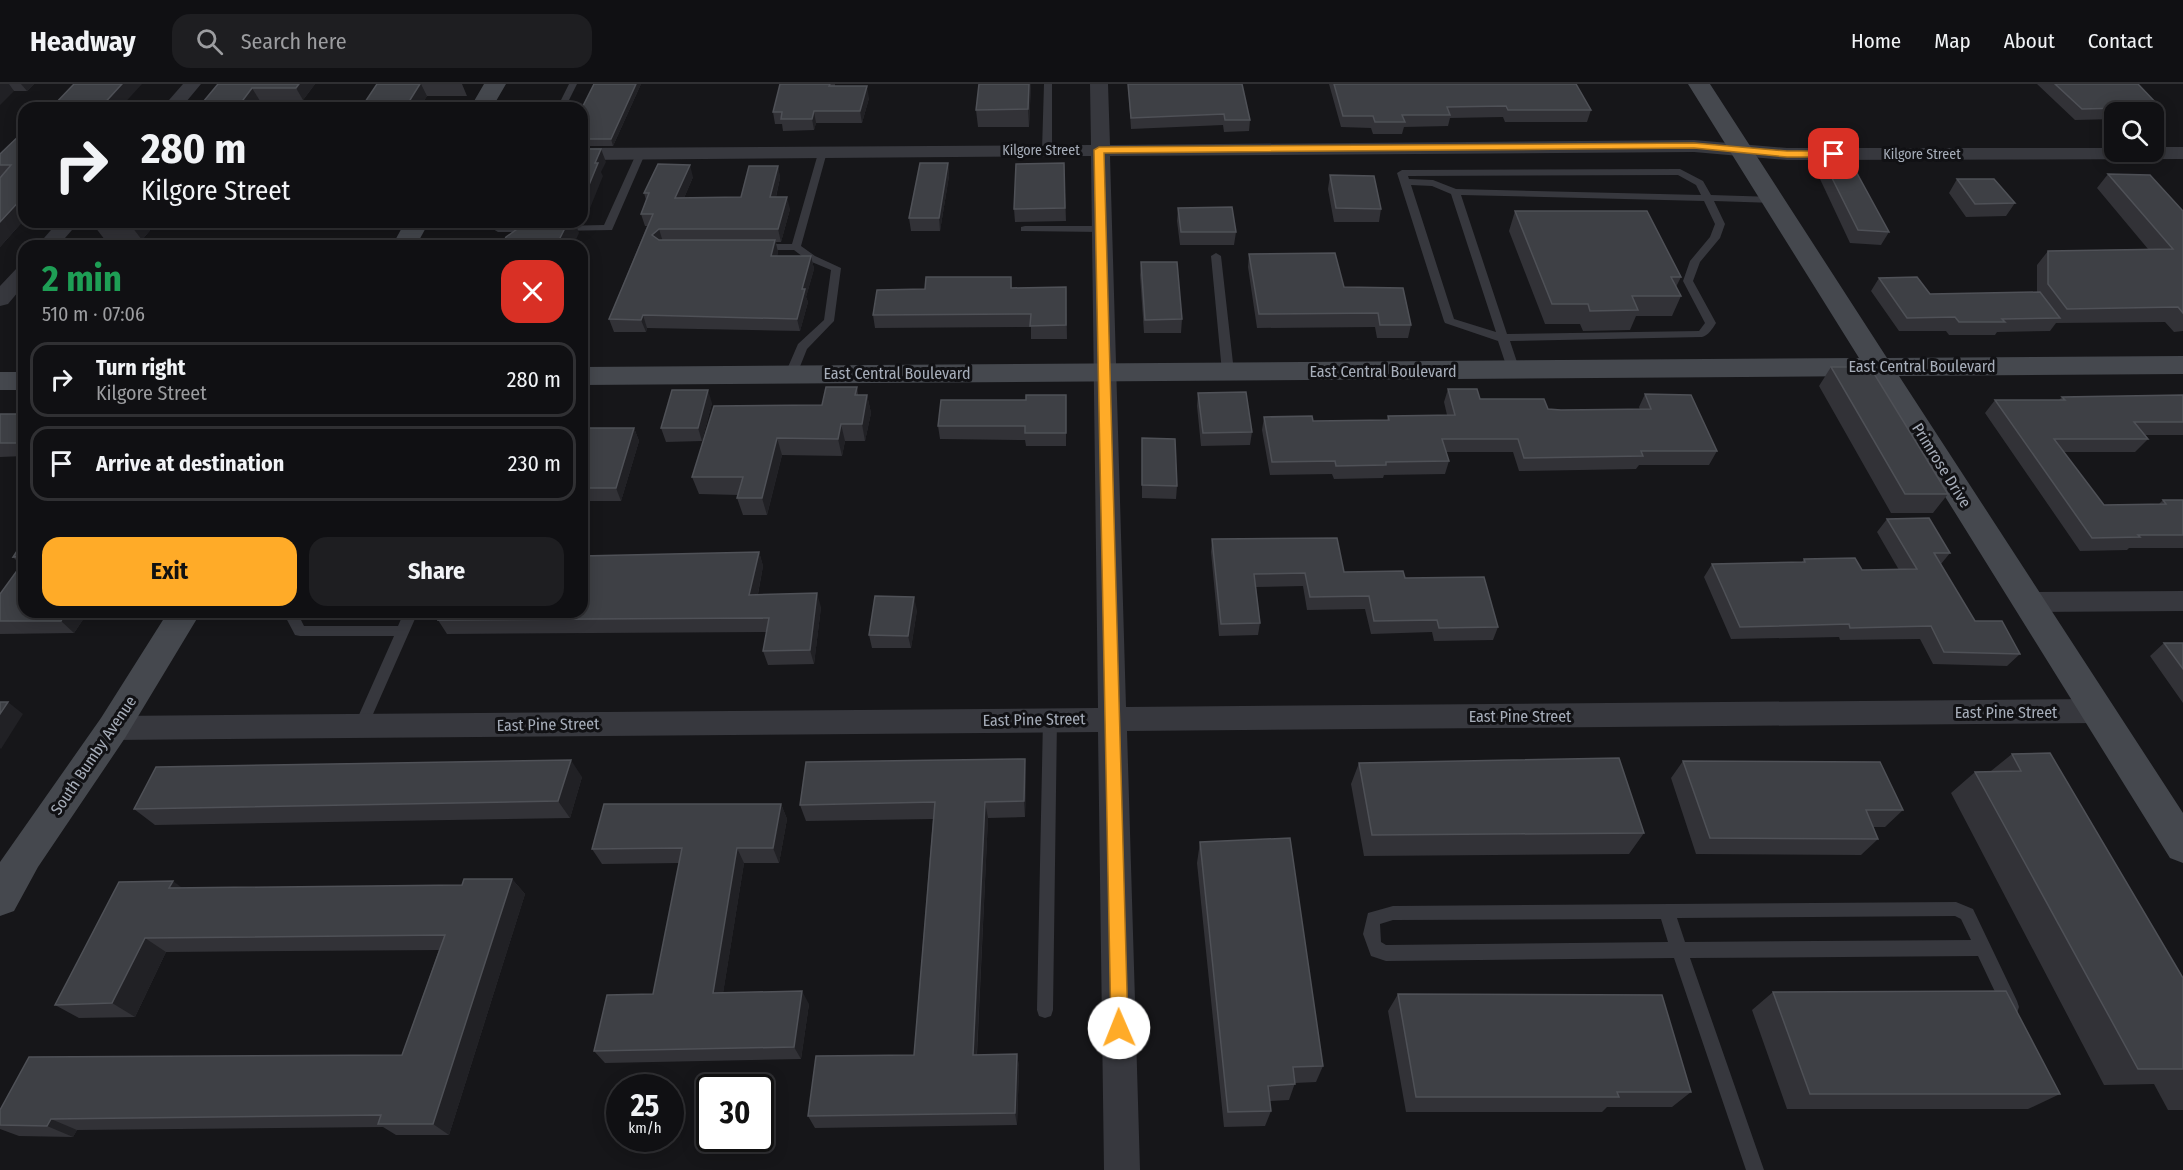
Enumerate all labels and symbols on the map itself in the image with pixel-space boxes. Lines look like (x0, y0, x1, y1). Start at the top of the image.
pin (1808, 128, 1859, 179)
street label: Kilgore Street (1002, 142, 1080, 159)
street label: Kilgore Street (1883, 146, 1961, 163)
street label: East Central Boulevard (1849, 357, 1995, 376)
street label: East Central Boulevard (1310, 362, 1456, 381)
street label: East Central Boulevard (824, 364, 970, 383)
street label: Primrose Drive (1908, 420, 1975, 511)
street label: South Bumby Avenue (47, 692, 140, 818)
street label: East Pine Street (1955, 703, 2058, 722)
street label: East Pine Street (1469, 707, 1572, 726)
street label: East Pine Street (982, 709, 1086, 730)
street label: East Pine Street (496, 714, 600, 735)
position arrow (1087, 996, 1151, 1060)
speed limit sign: 30 (696, 1074, 774, 1152)

